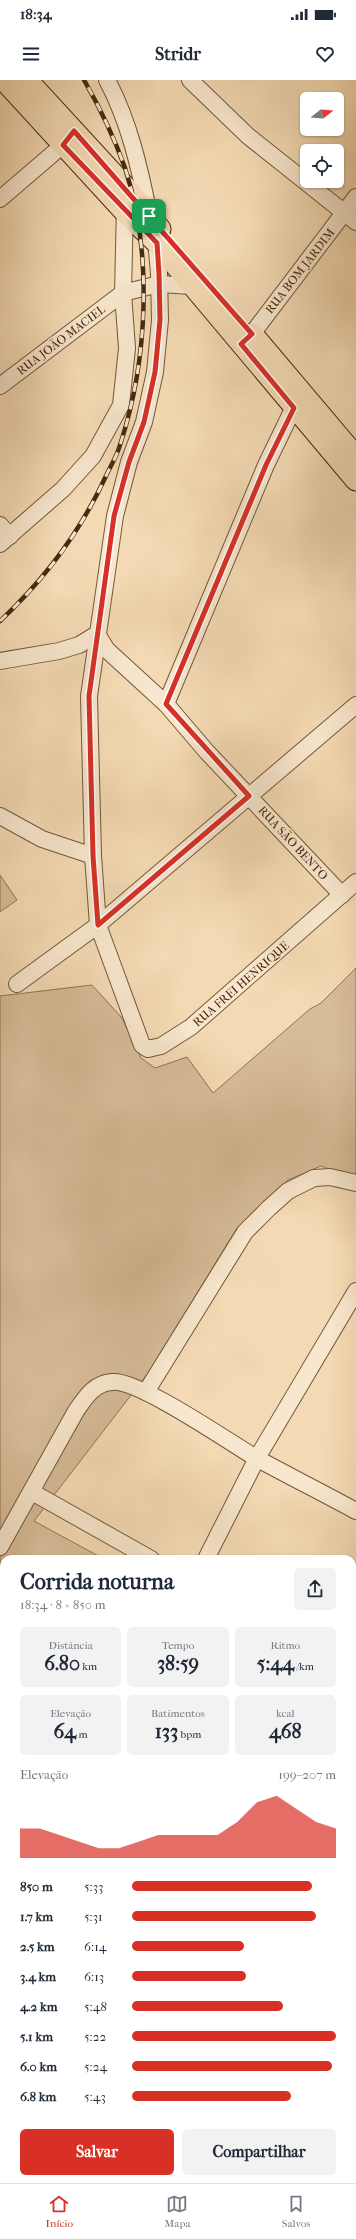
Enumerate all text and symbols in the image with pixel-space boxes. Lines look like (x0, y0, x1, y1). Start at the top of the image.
text: 18:34 (20, 5, 52, 23)
icon: menu (20, 43, 42, 65)
icon: heart (314, 43, 336, 65)
text: Stridr (155, 44, 201, 65)
north arrow (300, 92, 344, 136)
map controls (300, 92, 344, 188)
button: locate (300, 144, 344, 188)
pin (132, 199, 166, 233)
icon: arrive (138, 205, 160, 227)
street label: RUA BOM JARDIM (262, 226, 338, 316)
street label: RUA JOÃO MACIEL (14, 302, 109, 378)
street label: RUA SÃO BENTO (255, 803, 331, 883)
street label: RUA FREI HENRIQUE (190, 939, 292, 1029)
button: share (294, 1568, 336, 1610)
text: Corrida noturna (20, 1569, 174, 1595)
text: 18:34 · 8 × 850 m (20, 1597, 106, 1612)
text: Distância (49, 1639, 93, 1652)
text: Tempo (162, 1639, 194, 1652)
text: Ritmo (270, 1639, 300, 1652)
text: 6.80 (44, 1652, 80, 1675)
text: 38:59 (157, 1652, 199, 1675)
text: 5:44 (257, 1652, 294, 1675)
text: km (80, 1660, 97, 1673)
text: /km (294, 1660, 314, 1673)
text: Elevação (50, 1707, 91, 1720)
text: Batimentos (151, 1707, 205, 1720)
text: kcal (276, 1707, 295, 1720)
text: 64 (54, 1720, 76, 1743)
text: 133 (155, 1720, 178, 1743)
text: 468 (269, 1720, 302, 1743)
text: m (76, 1728, 88, 1741)
text: bpm (178, 1728, 201, 1741)
text: Elevação (20, 1767, 68, 1782)
text: 199–207 m (278, 1767, 336, 1782)
text: 850 m (20, 1879, 53, 1894)
text: 5:33 (84, 1879, 103, 1894)
text: 1.7 km (20, 1909, 53, 1924)
text: 5:31 (84, 1909, 103, 1924)
text: 2.5 km (20, 1939, 55, 1954)
text: 6:14 (84, 1939, 107, 1954)
text: 3.4 km (20, 1969, 56, 1984)
text: 6:13 (84, 1969, 104, 1984)
text: 4.2 km (20, 1999, 58, 2014)
text: 5:48 (84, 1999, 107, 2014)
text: 5.1 km (20, 2029, 53, 2044)
text: 5:22 (84, 2029, 106, 2044)
text: 6.0 km (20, 2059, 57, 2074)
text: 5:24 (84, 2059, 107, 2074)
text: 6.8 km (20, 2089, 56, 2104)
text: 5:43 (84, 2089, 106, 2104)
button: Salvar (20, 2129, 174, 2175)
button: Compartilhar (182, 2129, 336, 2175)
tab: Início (46, 2193, 73, 2230)
tab: Mapa (164, 2193, 191, 2230)
tab: Salvos (282, 2193, 310, 2230)

